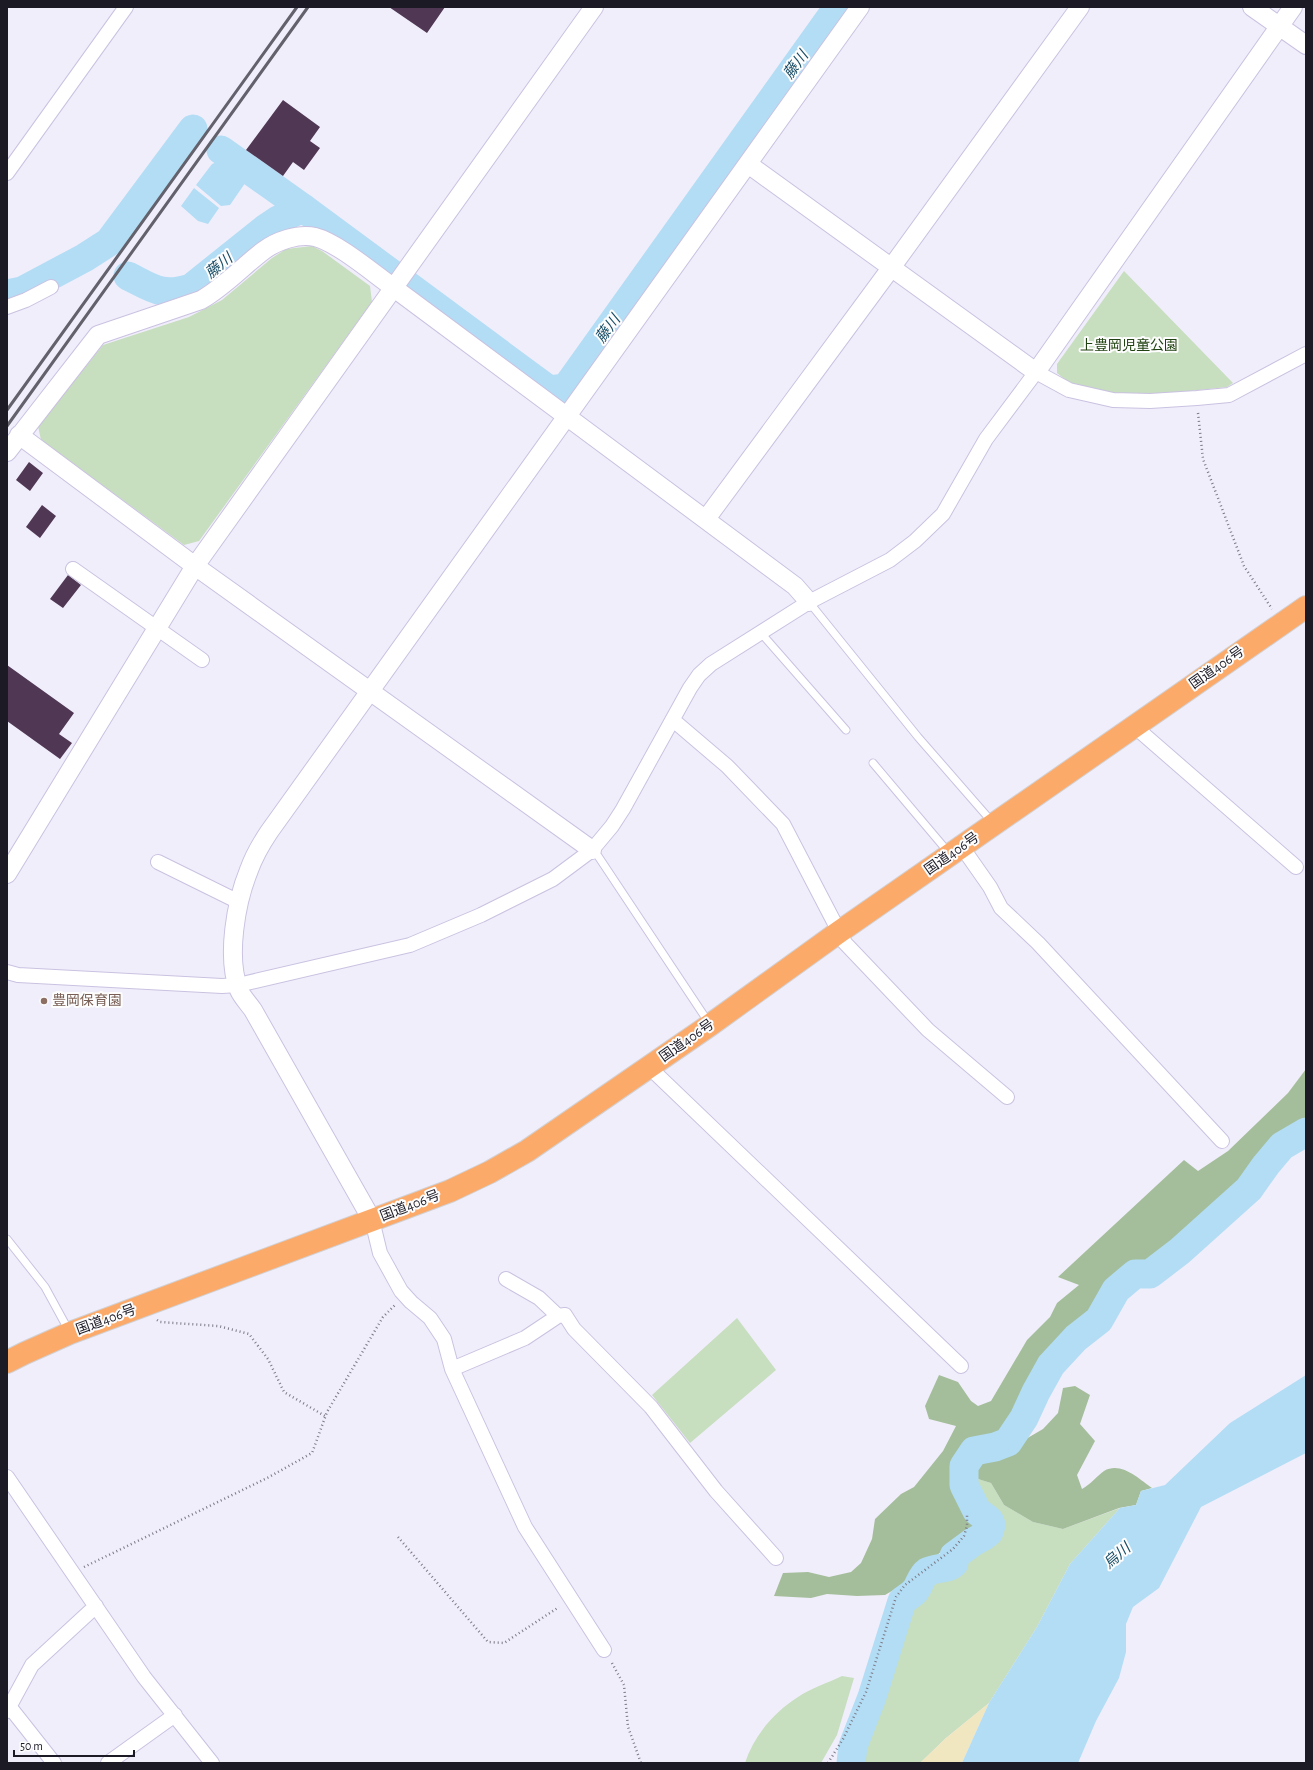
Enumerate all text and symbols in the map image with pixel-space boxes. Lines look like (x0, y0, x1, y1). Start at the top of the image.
water label: 藤川 (780, 46, 812, 82)
water label: 藤川 (202, 249, 237, 281)
water label: 藤川 (592, 310, 624, 346)
park label: 上豊岡児童公園 (1080, 338, 1178, 353)
street label: 国道406号 (1187, 643, 1247, 692)
street label: 国道406号 (922, 829, 982, 878)
place label: 豊岡保育園 (52, 993, 122, 1008)
marker: 豊岡保育園 (39, 996, 49, 1006)
street label: 国道406号 (657, 1016, 717, 1065)
street label: 国道406号 (378, 1187, 442, 1224)
street label: 国道406号 (74, 1302, 138, 1337)
water label: 烏川 (1100, 1538, 1135, 1572)
scale bar (14, 1732, 134, 1758)
text: 50 m (20, 1740, 43, 1752)

